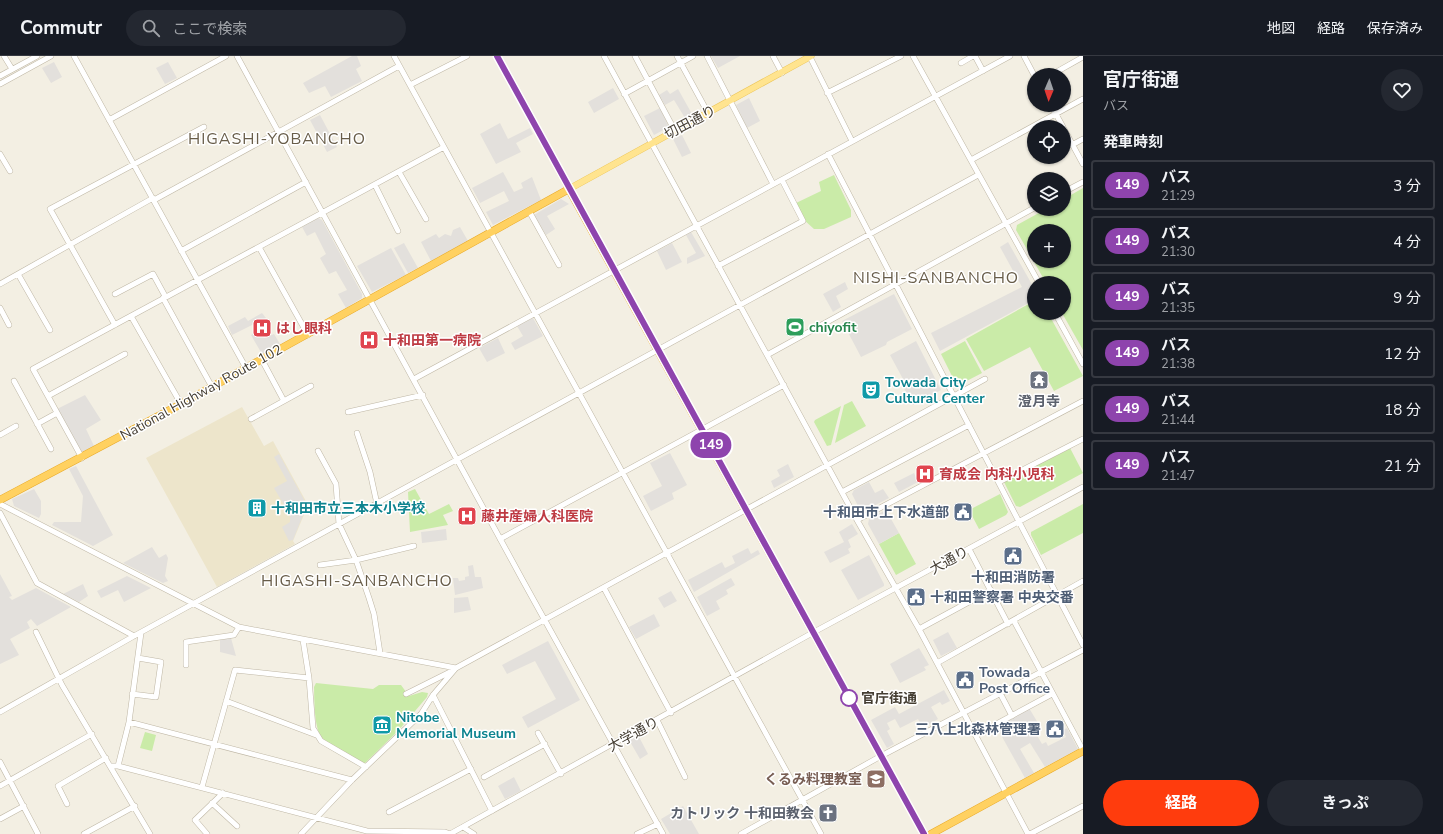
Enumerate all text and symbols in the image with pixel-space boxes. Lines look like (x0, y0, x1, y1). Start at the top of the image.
search box (126, 10, 406, 46)
text: Commutr (20, 15, 102, 41)
icon: search (140, 17, 162, 39)
text: ここで検索 (172, 19, 247, 39)
text: 地図 (1267, 19, 1295, 38)
text: 経路 (1317, 19, 1345, 38)
text: 保存済み (1367, 19, 1423, 38)
text: 官庁街通 (1103, 67, 1179, 93)
north arrow (1027, 68, 1071, 112)
map controls (1027, 68, 1071, 320)
button: heart (1381, 69, 1423, 111)
text: バス (1103, 97, 1129, 115)
street label: 切田通り (661, 101, 719, 144)
button: locate (1027, 120, 1071, 164)
district label: HIGASHI-YOBANCHO (188, 128, 366, 150)
text: 発車時刻 (1103, 132, 1163, 152)
text: バス (1161, 167, 1191, 187)
button: layers (1027, 172, 1071, 216)
text: 149 (1114, 175, 1140, 194)
text: 3 分 (1393, 176, 1421, 196)
text: 21:29 (1161, 187, 1195, 205)
text: バス (1161, 223, 1191, 243)
button: + (1027, 224, 1071, 268)
text: 149 (1114, 231, 1140, 250)
text: 4 分 (1393, 232, 1421, 252)
text: 21:30 (1161, 243, 1195, 261)
district label: NISHI-SANBANCHO (853, 267, 1019, 289)
button: − (1027, 276, 1071, 320)
text: バス (1161, 279, 1191, 299)
text: 149 (1114, 287, 1140, 306)
text: 9 分 (1393, 288, 1421, 308)
text: 21:35 (1161, 299, 1195, 317)
sports icon: chiyofit (784, 316, 806, 338)
hospital icon: はし眼科 (251, 317, 273, 339)
place label: chiyofit (809, 318, 857, 337)
place label: はし眼科 (276, 319, 332, 338)
hospital icon: 十和田第一病院 (358, 329, 380, 351)
place label: 十和田第一病院 (383, 331, 481, 350)
text: バス (1161, 335, 1191, 355)
street label: National Highway Route 102 (117, 340, 286, 445)
text: 149 (1114, 343, 1140, 362)
text: 12 分 (1384, 344, 1421, 364)
text: 21:38 (1161, 355, 1195, 373)
temple icon: 澄月寺 (1028, 369, 1050, 391)
place label: Towada City Cultural Center (885, 373, 985, 408)
theatre icon: Towada City Cultural Center (860, 379, 882, 401)
text: バス (1161, 391, 1191, 411)
place label: 澄月寺 (1018, 392, 1060, 411)
text: 149 (1114, 399, 1140, 418)
text: 18 分 (1384, 400, 1421, 420)
text: 21:44 (1161, 411, 1195, 429)
line badge: 149 (688, 432, 734, 458)
text: 149 (698, 435, 724, 454)
text: バス (1161, 447, 1191, 467)
text: 149 (1114, 455, 1140, 474)
text: 21 分 (1384, 456, 1421, 476)
hospital icon: 育成会 内科小児科 (914, 463, 936, 485)
place label: 育成会 内科小児科 (939, 465, 1055, 484)
text: 21:47 (1161, 467, 1195, 485)
building icon: 十和田市立三本木小学校 (246, 497, 268, 519)
place label: 十和田市立三本木小学校 (271, 499, 425, 518)
public building icon: 十和田市上下水道部 (952, 501, 974, 523)
place label: 十和田市上下水道部 (823, 503, 949, 522)
hospital icon: 藤井産婦人科医院 (456, 505, 478, 527)
place label: 藤井産婦人科医院 (481, 507, 593, 526)
street label: 大通り (926, 542, 972, 579)
public building icon: 十和田消防署 (1002, 545, 1024, 567)
place label: 十和田消防署 (971, 568, 1055, 587)
district label: HIGASHI-SANBANCHO (261, 570, 453, 592)
public building icon: 十和田警察署 中央交番 (905, 586, 927, 608)
place label: 十和田警察署 中央交番 (930, 588, 1074, 607)
place label: Towada Post Office (979, 663, 1051, 698)
public building icon: Towada Post Office (954, 669, 976, 691)
marker: 官庁街通 (840, 689, 858, 707)
place label: 官庁街通 (861, 689, 917, 708)
place label: Nitobe Memorial Museum (396, 708, 516, 743)
street label: 大学通り (604, 713, 662, 756)
museum icon: Nitobe Memorial Museum (371, 714, 393, 736)
public building icon: 三八上北森林管理署 (1044, 718, 1066, 740)
place label: 三八上北森林管理署 (915, 720, 1041, 739)
school or university icon: くるみ料理教室 (865, 768, 887, 790)
place label: くるみ料理教室 (764, 770, 862, 789)
button: 経路 (1103, 780, 1259, 826)
button: きっぷ (1267, 780, 1423, 826)
church icon: カトリック 十和田教会 (817, 802, 839, 824)
place label: カトリック 十和田教会 (670, 804, 814, 823)

